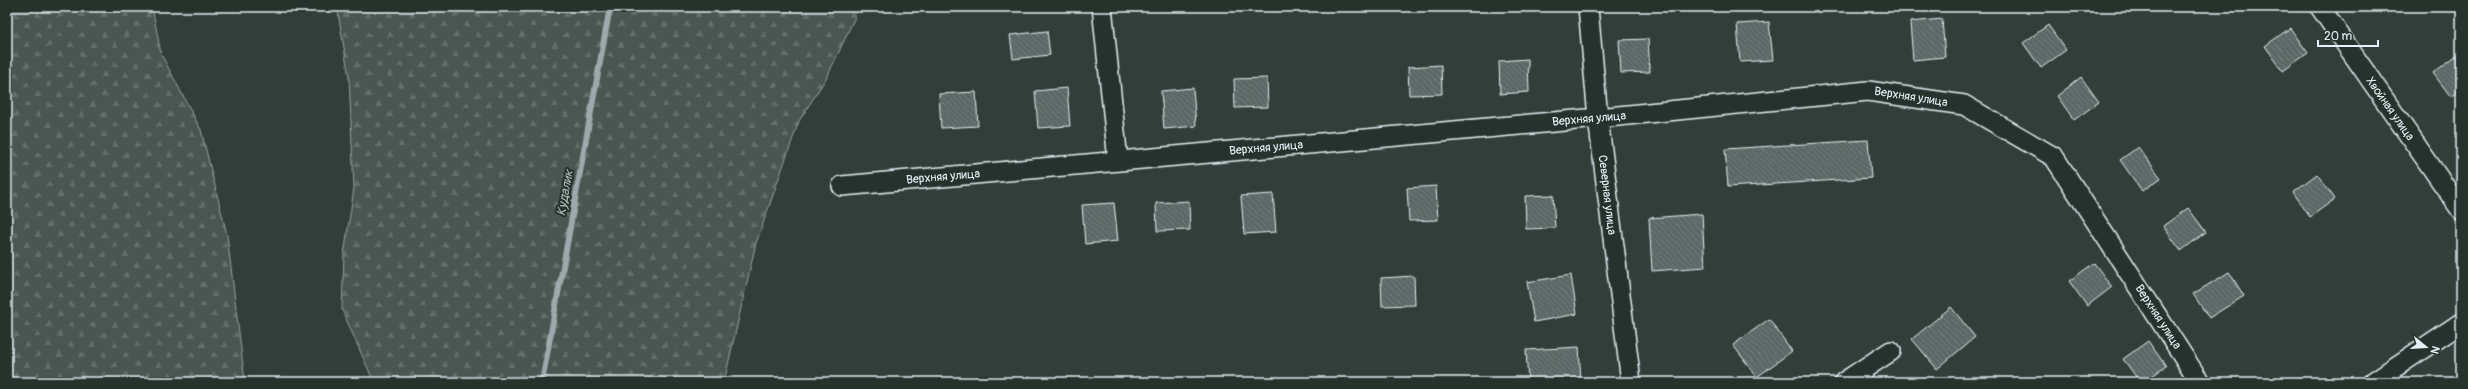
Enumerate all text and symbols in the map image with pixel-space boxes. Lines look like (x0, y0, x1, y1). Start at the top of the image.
scale bar (2318, 22, 2378, 48)
text: 20 m (2324, 29, 2353, 44)
street label: Хвойная улица (2363, 74, 2418, 144)
street label: Верхняя улица (1873, 84, 1949, 110)
street label: Верхняя улица (1551, 108, 1627, 130)
street label: Верхняя улица (1228, 137, 1304, 159)
street label: Северная улица (1595, 154, 1619, 236)
street label: Верхняя улица (905, 166, 981, 188)
water label: Кудалик (553, 168, 577, 217)
street label: Верхняя улица (2132, 282, 2185, 353)
north arrow (2406, 327, 2446, 367)
text: N (2428, 344, 2442, 356)

